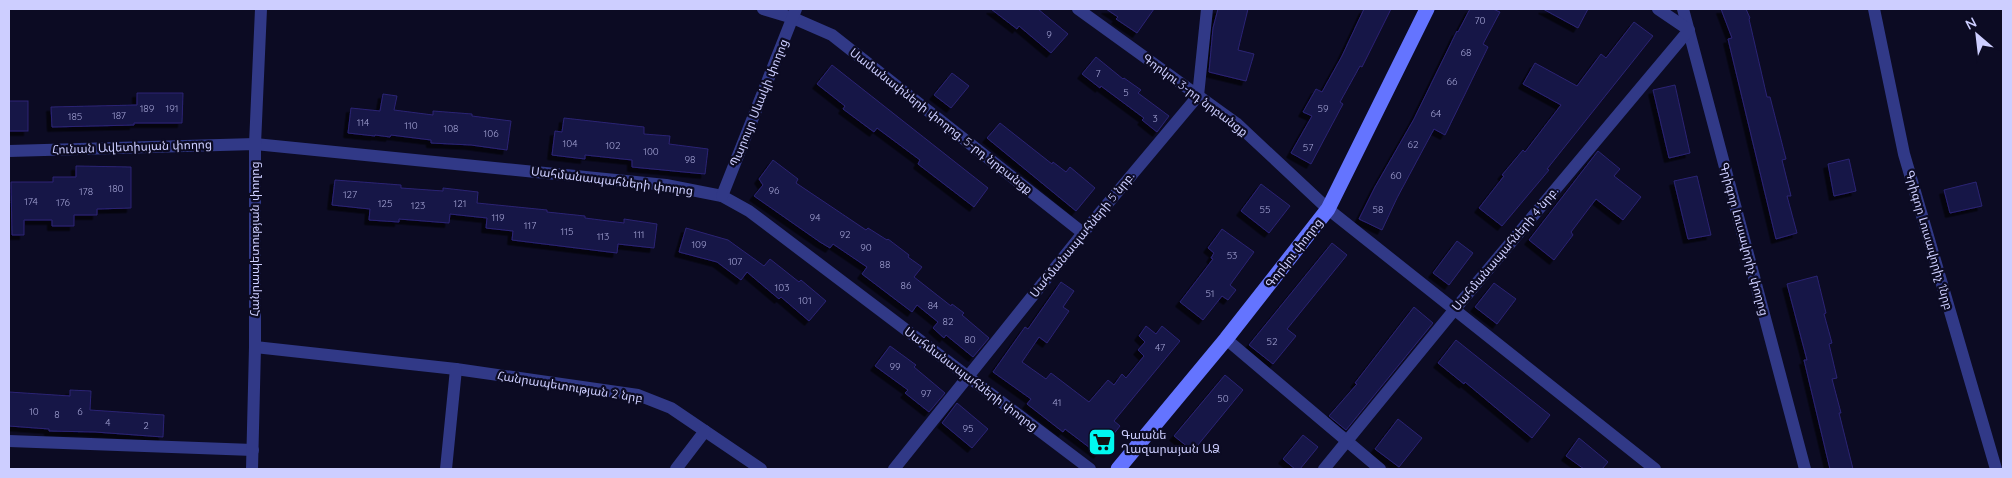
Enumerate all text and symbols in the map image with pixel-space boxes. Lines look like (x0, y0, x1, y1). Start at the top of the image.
north arrow (1952, 10, 2002, 60)
text: N (1962, 13, 1980, 34)
house number: 70 (1474, 14, 1486, 27)
house number: 9 (1046, 28, 1052, 41)
street label: Պարույր Սևակի փողոց (726, 37, 791, 169)
street label: Սամանափների փողոց, 5-րդ նրբանցք (847, 45, 1036, 197)
house number: 68 (1461, 46, 1471, 59)
street label: Գորկու 3-րդ նրբանցք (1140, 51, 1250, 139)
house number: 7 (1095, 67, 1101, 80)
house number: 66 (1447, 75, 1458, 88)
house number: 5 (1123, 86, 1129, 99)
house number: 189 (140, 102, 155, 115)
house number: 191 (165, 102, 179, 115)
house number: 59 (1317, 102, 1329, 115)
house number: 64 (1431, 107, 1441, 120)
house number: 187 (112, 109, 126, 122)
house number: 185 (68, 110, 82, 123)
house number: 3 (1152, 112, 1158, 124)
house number: 114 (357, 116, 369, 129)
house number: 110 (404, 119, 418, 132)
house number: 108 (443, 122, 459, 135)
house number: 106 (483, 127, 499, 140)
street label: Հունան Ավետիսյան փողոց (52, 136, 212, 157)
house number: 104 (563, 137, 577, 150)
house number: 62 (1408, 138, 1419, 151)
house number: 102 (605, 139, 621, 152)
house number: 57 (1303, 141, 1313, 154)
house number: 100 (643, 145, 659, 158)
house number: 98 (685, 153, 695, 166)
street label: Հանրապետության փողոց (247, 161, 262, 317)
street label: Գրիգոր Լուսավորիչ փողոց (1717, 161, 1772, 317)
street label: Սահմանապահների փողոց (530, 163, 694, 198)
street label: Գրիգոր Լուսավորիչ 1նրբ (1902, 168, 1957, 311)
street label: Սահմանապահների 5 նրբ. (1026, 169, 1137, 301)
house number: 60 (1390, 169, 1402, 182)
house number: 180 (108, 182, 124, 195)
house number: 96 (769, 184, 780, 197)
street label: Սահմանապահների 4 նրբ. (1448, 184, 1561, 314)
house number: 178 (79, 185, 93, 198)
house number: 127 (343, 188, 357, 201)
house number: 174 (24, 195, 38, 208)
house number: 176 (56, 196, 71, 209)
house number: 125 (378, 197, 392, 210)
house number: 121 (454, 197, 466, 210)
house number: 123 (411, 199, 425, 212)
house number: 55 (1260, 203, 1270, 216)
house number: 58 (1373, 203, 1383, 216)
house number: 119 (492, 211, 505, 224)
house number: 94 (810, 211, 820, 224)
street label: Գորկու փողոց (1262, 215, 1325, 291)
house number: 117 (524, 219, 536, 232)
house number: 115 (561, 225, 573, 238)
house number: 111 (633, 228, 645, 241)
house number: 92 (839, 228, 851, 241)
house number: 113 (597, 230, 609, 243)
house number: 109 (691, 238, 707, 251)
house number: 90 (860, 241, 872, 254)
house number: 53 (1227, 249, 1237, 262)
house number: 107 (728, 255, 742, 268)
house number: 88 (880, 258, 890, 271)
house number: 86 (901, 279, 912, 292)
house number: 103 (775, 281, 789, 294)
house number: 51 (1205, 287, 1215, 300)
house number: 101 (798, 294, 812, 307)
house number: 84 (928, 299, 938, 312)
house number: 82 (943, 315, 954, 328)
street label: Սահմանապահների փողոց (902, 323, 1041, 434)
house number: 80 (964, 333, 976, 346)
house number: 52 (1267, 335, 1278, 348)
house number: 47 (1155, 341, 1165, 354)
house number: 99 (889, 360, 901, 373)
street label: Հանրապետության 2 նրբ (496, 368, 644, 405)
house number: 97 (921, 387, 931, 400)
house number: 50 (1217, 392, 1229, 405)
house number: 41 (1053, 396, 1061, 409)
house number: 10 (29, 405, 39, 418)
house number: 6 (77, 405, 83, 418)
house number: 8 (54, 408, 60, 421)
house number: 4 (105, 416, 111, 429)
house number: 2 (143, 419, 149, 432)
house number: 95 (962, 422, 974, 435)
supermarket icon: Գաանե Ղազարայան ԱՁ (1087, 427, 1117, 457)
place label: Գաանե Ղազարայան ԱՁ (1121, 427, 1220, 456)

